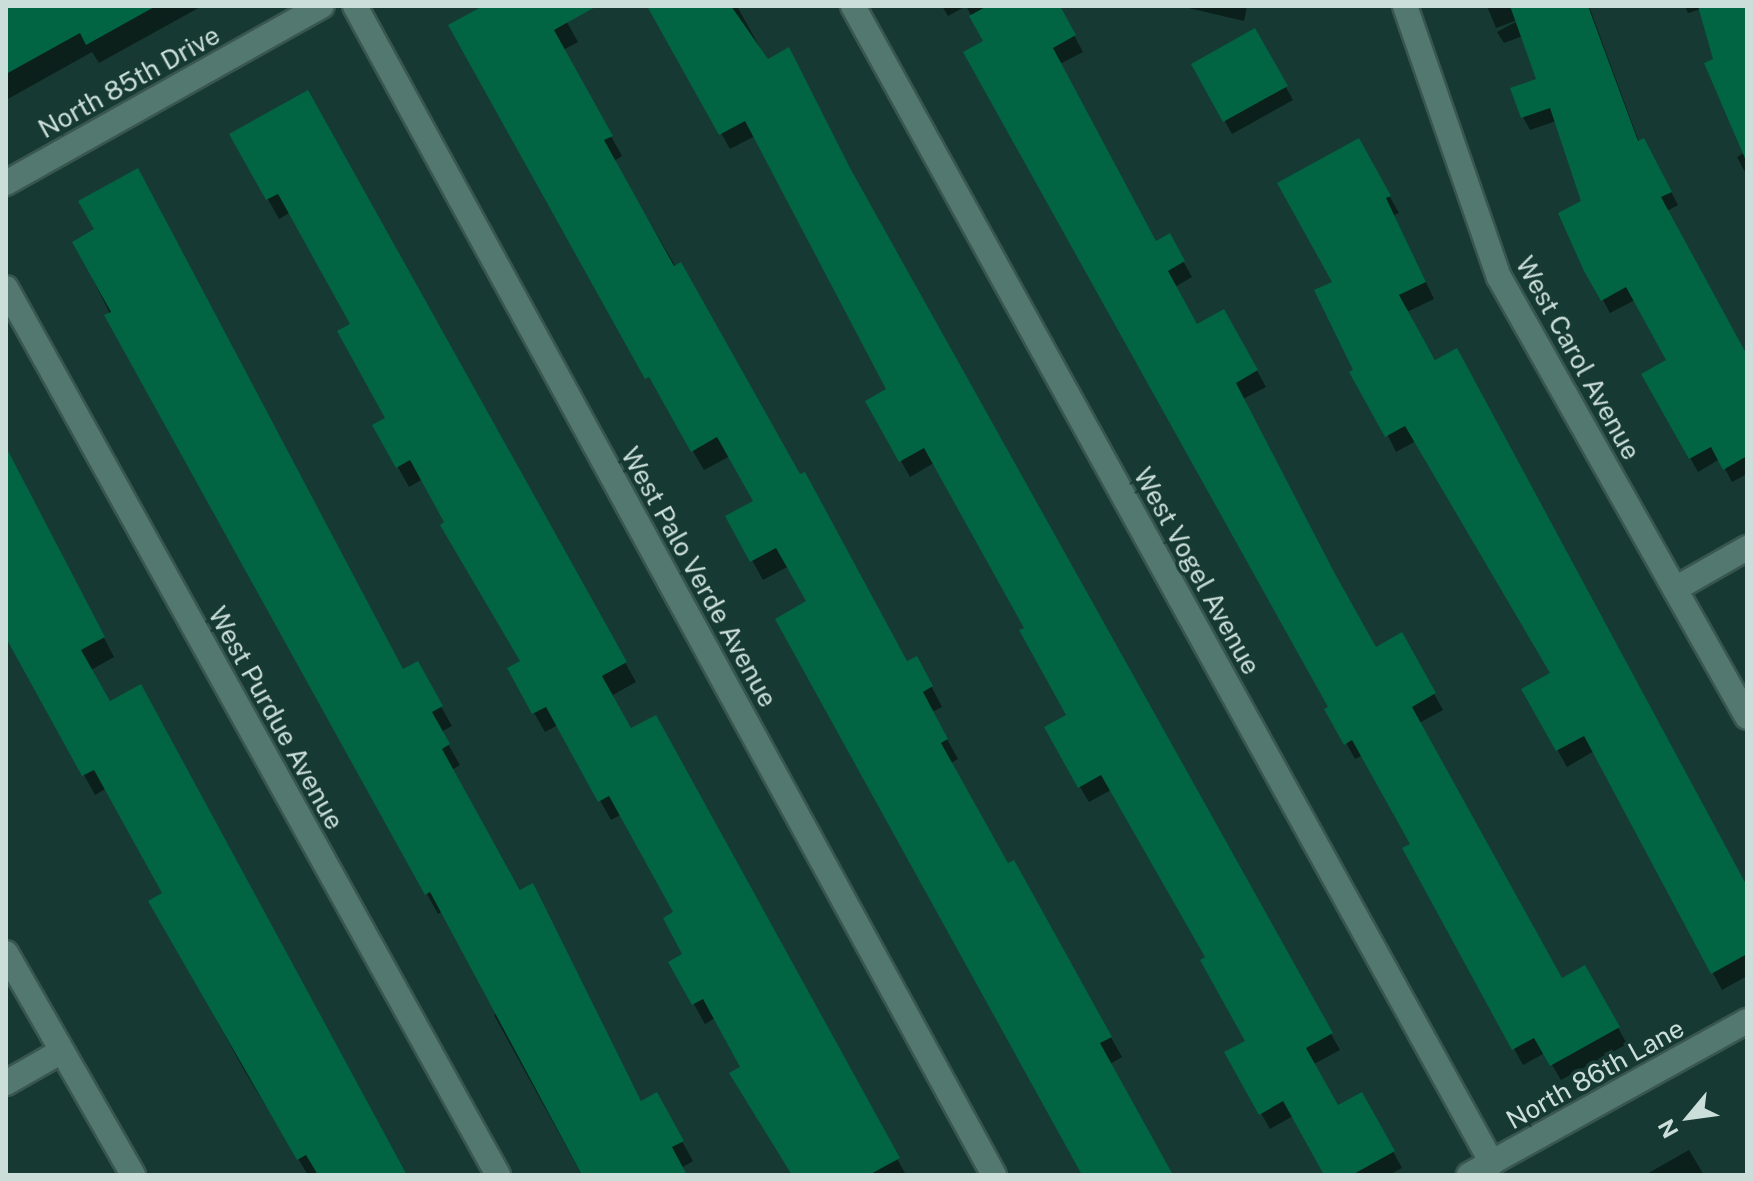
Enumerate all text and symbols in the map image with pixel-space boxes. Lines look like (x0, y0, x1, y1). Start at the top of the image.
street label: North 85th Drive (33, 19, 225, 145)
street label: West Carol Avenue (1509, 251, 1647, 465)
street label: West Palo Verde Avenue (614, 441, 784, 713)
street label: West Vogel Avenue (1127, 462, 1267, 680)
street label: West Purdue Avenue (202, 601, 350, 835)
street label: North 86th Lane (1501, 1012, 1689, 1136)
north arrow (1649, 1077, 1729, 1157)

